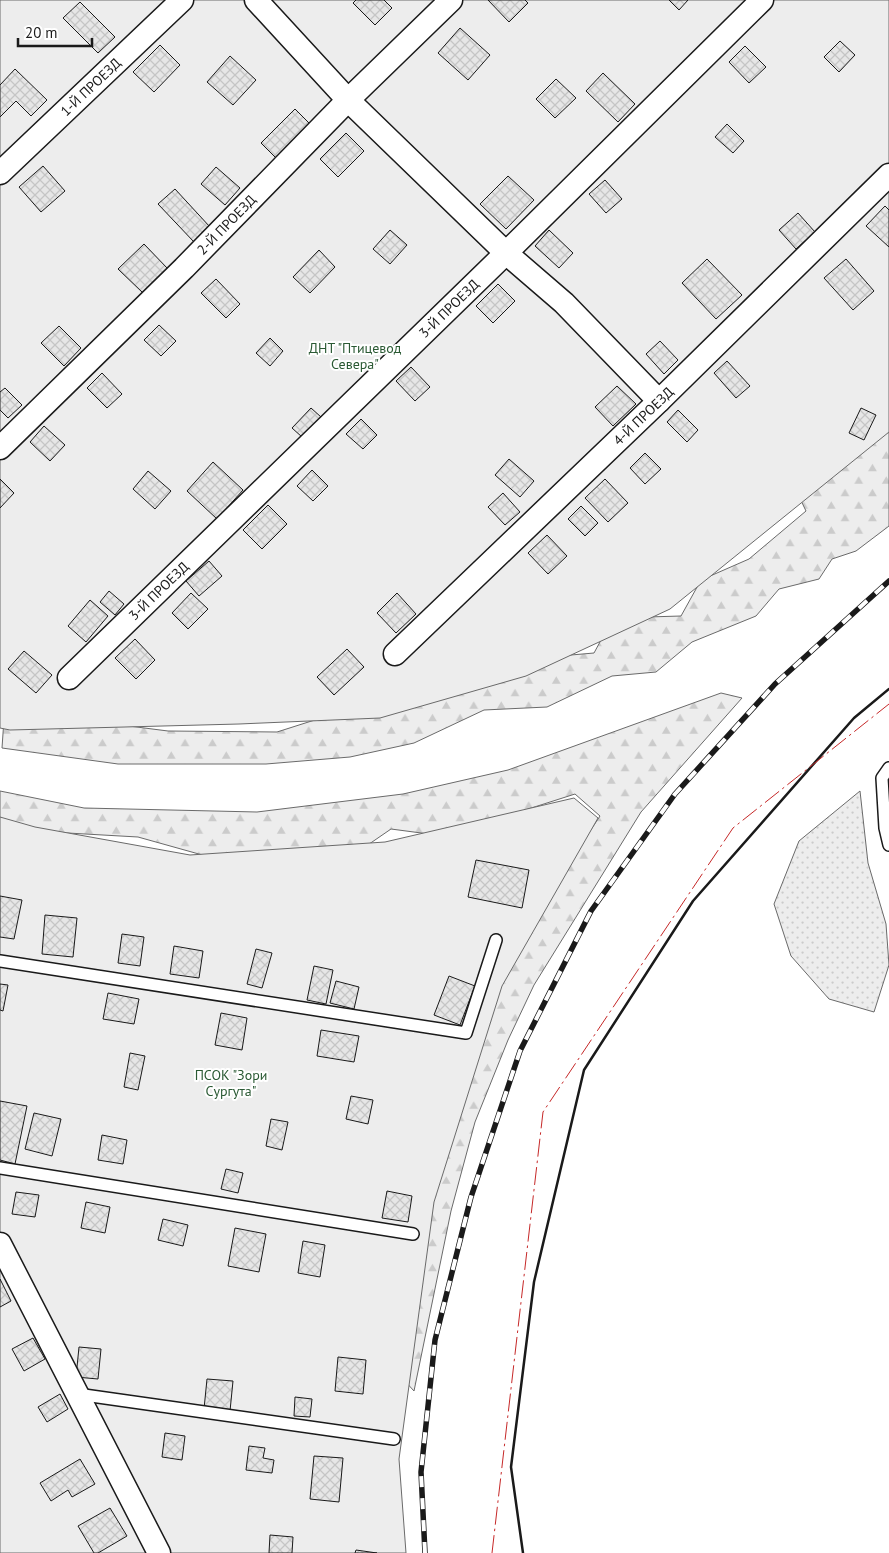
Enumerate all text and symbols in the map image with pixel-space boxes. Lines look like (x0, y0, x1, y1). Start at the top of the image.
scale bar (18, 15, 91, 47)
text: 20 m (25, 23, 58, 42)
street label: 1-Й ПРОЕЗД (57, 54, 125, 120)
street label: 2-Й ПРОЕЗД (193, 191, 260, 258)
street label: 3-Й ПРОЕЗД (415, 275, 483, 342)
park label: ДНТ "Птицевод Севера" (309, 339, 402, 373)
street label: 4-Й ПРОЕЗД (609, 383, 677, 449)
street label: 3-Й ПРОЕЗД (125, 558, 192, 624)
park label: ПСОК "Зори Сургута" (195, 1066, 267, 1100)

